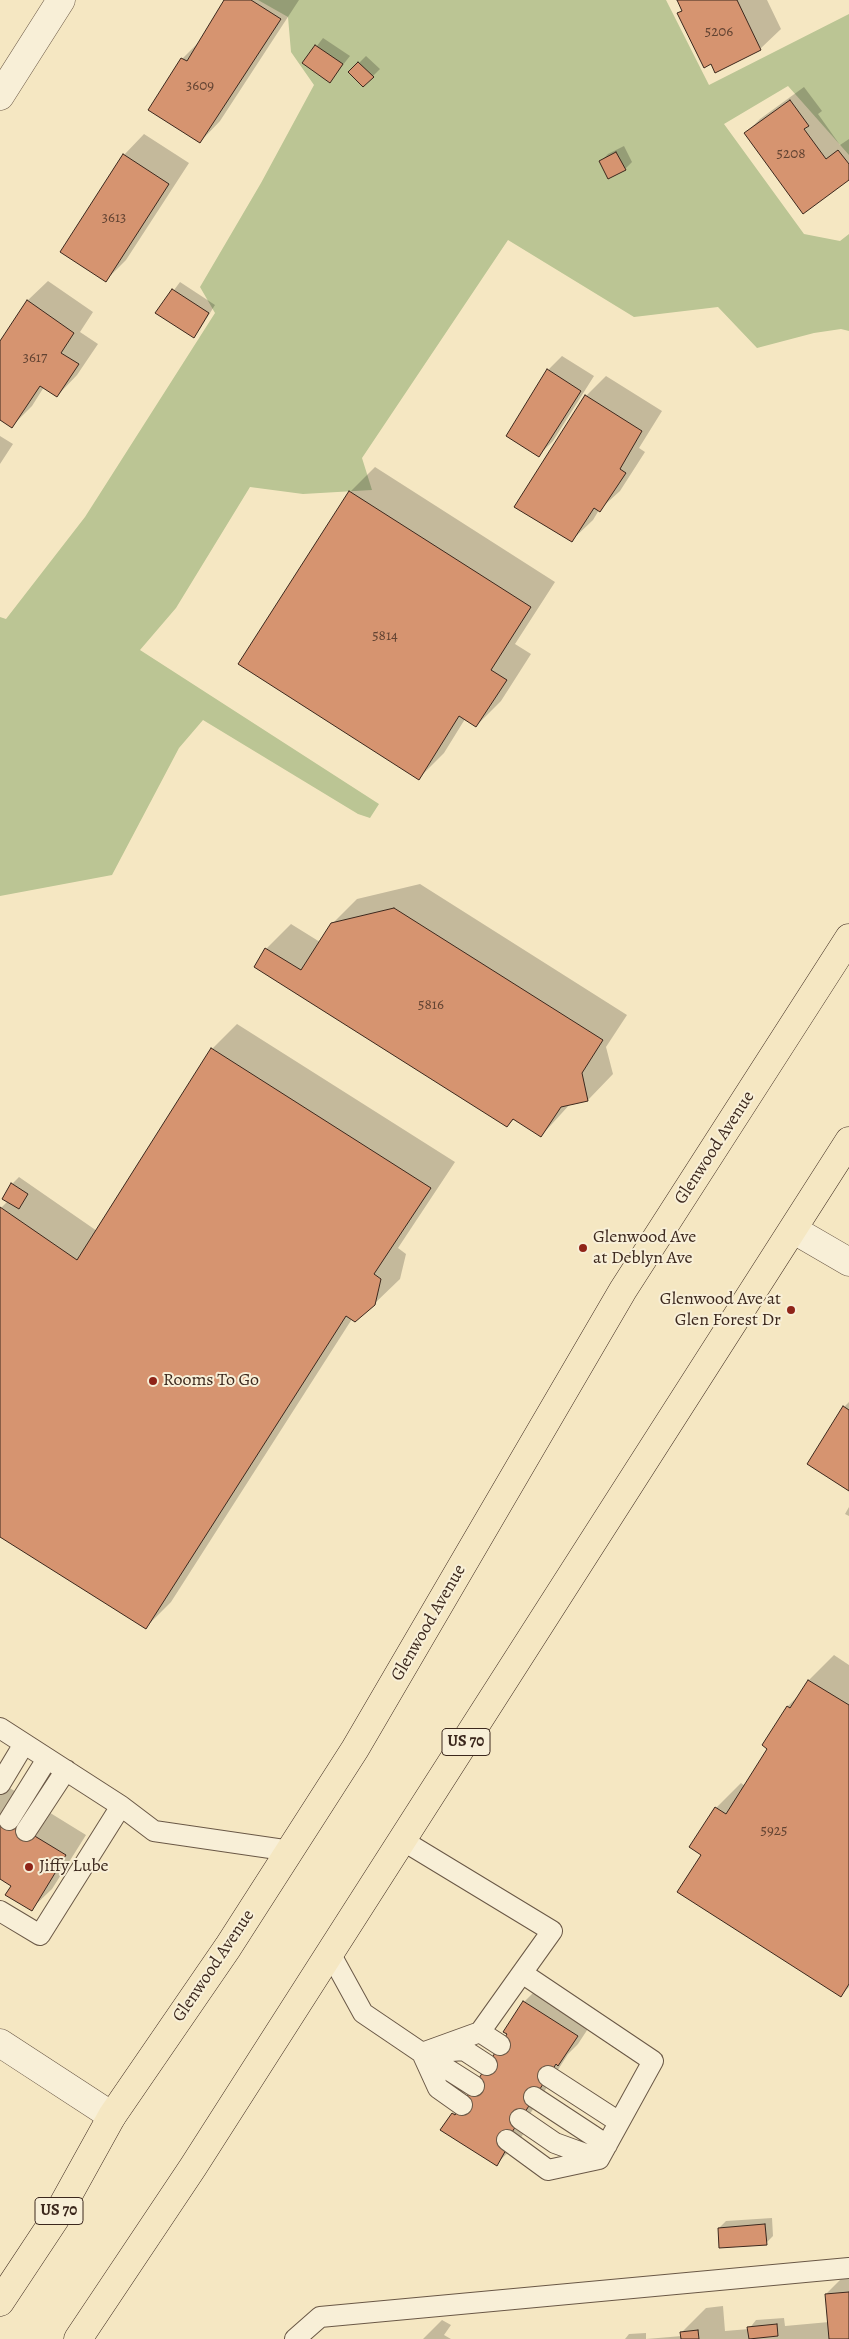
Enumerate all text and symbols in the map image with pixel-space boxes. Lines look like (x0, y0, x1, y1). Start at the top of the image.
house number: 5206 (705, 23, 733, 41)
house number: 3609 (186, 77, 214, 95)
house number: 5208 (777, 145, 805, 163)
house number: 3613 (102, 209, 126, 227)
house number: 3617 (23, 349, 47, 367)
house number: 5814 (372, 627, 398, 645)
house number: 5816 (418, 996, 444, 1014)
street label: Glenwood Avenue (670, 1087, 760, 1209)
place label: Glenwood Ave at Deblyn Ave (593, 1227, 696, 1270)
marker: Glenwood Ave at Deblyn Ave (577, 1242, 589, 1254)
place label: Glenwood Ave at Glen Forest Dr (660, 1289, 781, 1332)
marker: Glenwood Ave at Glen Forest Dr (785, 1304, 797, 1316)
place label: Rooms To Go (163, 1370, 259, 1392)
marker: Rooms To Go (147, 1375, 159, 1387)
street label: Glenwood Avenue (387, 1561, 471, 1685)
road number: US 70 (442, 1728, 490, 1755)
house number: 5925 (761, 1822, 787, 1840)
place label: Jiffy Lube (39, 1856, 109, 1878)
marker: Jiffy Lube (23, 1861, 35, 1873)
street label: Glenwood Avenue (168, 1906, 260, 2026)
road number: US 70 (35, 2198, 83, 2224)

